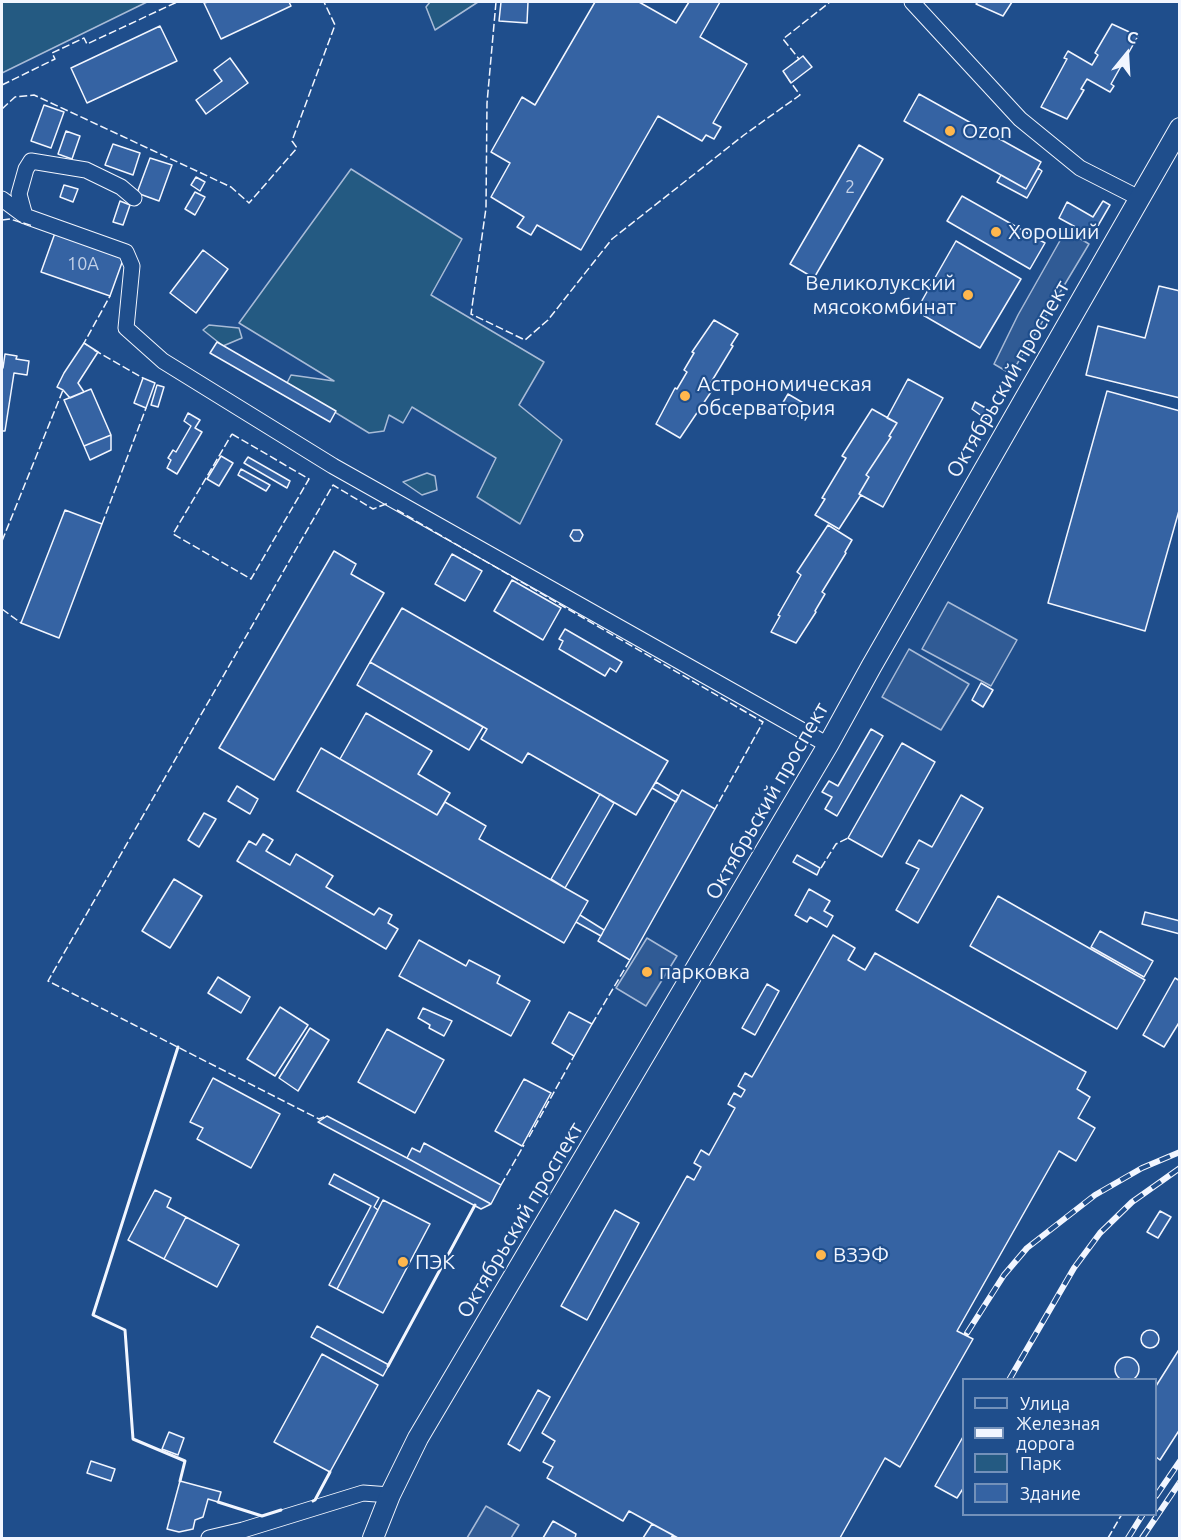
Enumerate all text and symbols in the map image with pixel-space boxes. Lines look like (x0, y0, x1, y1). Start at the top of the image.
north arrow (1097, 24, 1157, 84)
text: С (1125, 27, 1140, 47)
place label: Ozon (962, 118, 1012, 144)
marker: Ozon (943, 124, 957, 138)
house number: 2 (845, 176, 855, 198)
place label: Хороший (1008, 219, 1099, 245)
marker: Хороший (989, 225, 1003, 239)
house number: 10А (67, 253, 99, 275)
place label: Великолукский мясокомбинат (805, 270, 956, 320)
street label: Октябрьский проспект (941, 276, 1075, 482)
marker: Великолукский мясокомбинат (961, 288, 975, 302)
place label: Aстрономическая обсерватория (697, 371, 872, 421)
marker: Aстрономическая обсерватория (678, 389, 692, 403)
street label: Октябрьский проспект (700, 698, 834, 904)
place label: парковка (659, 959, 750, 985)
marker: парковка (640, 965, 654, 979)
street label: Октябрьский проспект (452, 1118, 588, 1322)
place label: ВЗЭФ (833, 1242, 889, 1268)
marker: ВЗЭФ (814, 1248, 828, 1262)
place label: ПЭК (415, 1249, 455, 1275)
marker: ПЭК (396, 1255, 410, 1269)
legend (962, 1378, 1157, 1516)
text: Улица (1020, 1393, 1070, 1413)
text: Железная дорога (1016, 1413, 1100, 1453)
text: Парк (1020, 1453, 1061, 1473)
text: Здание (1020, 1483, 1081, 1503)

